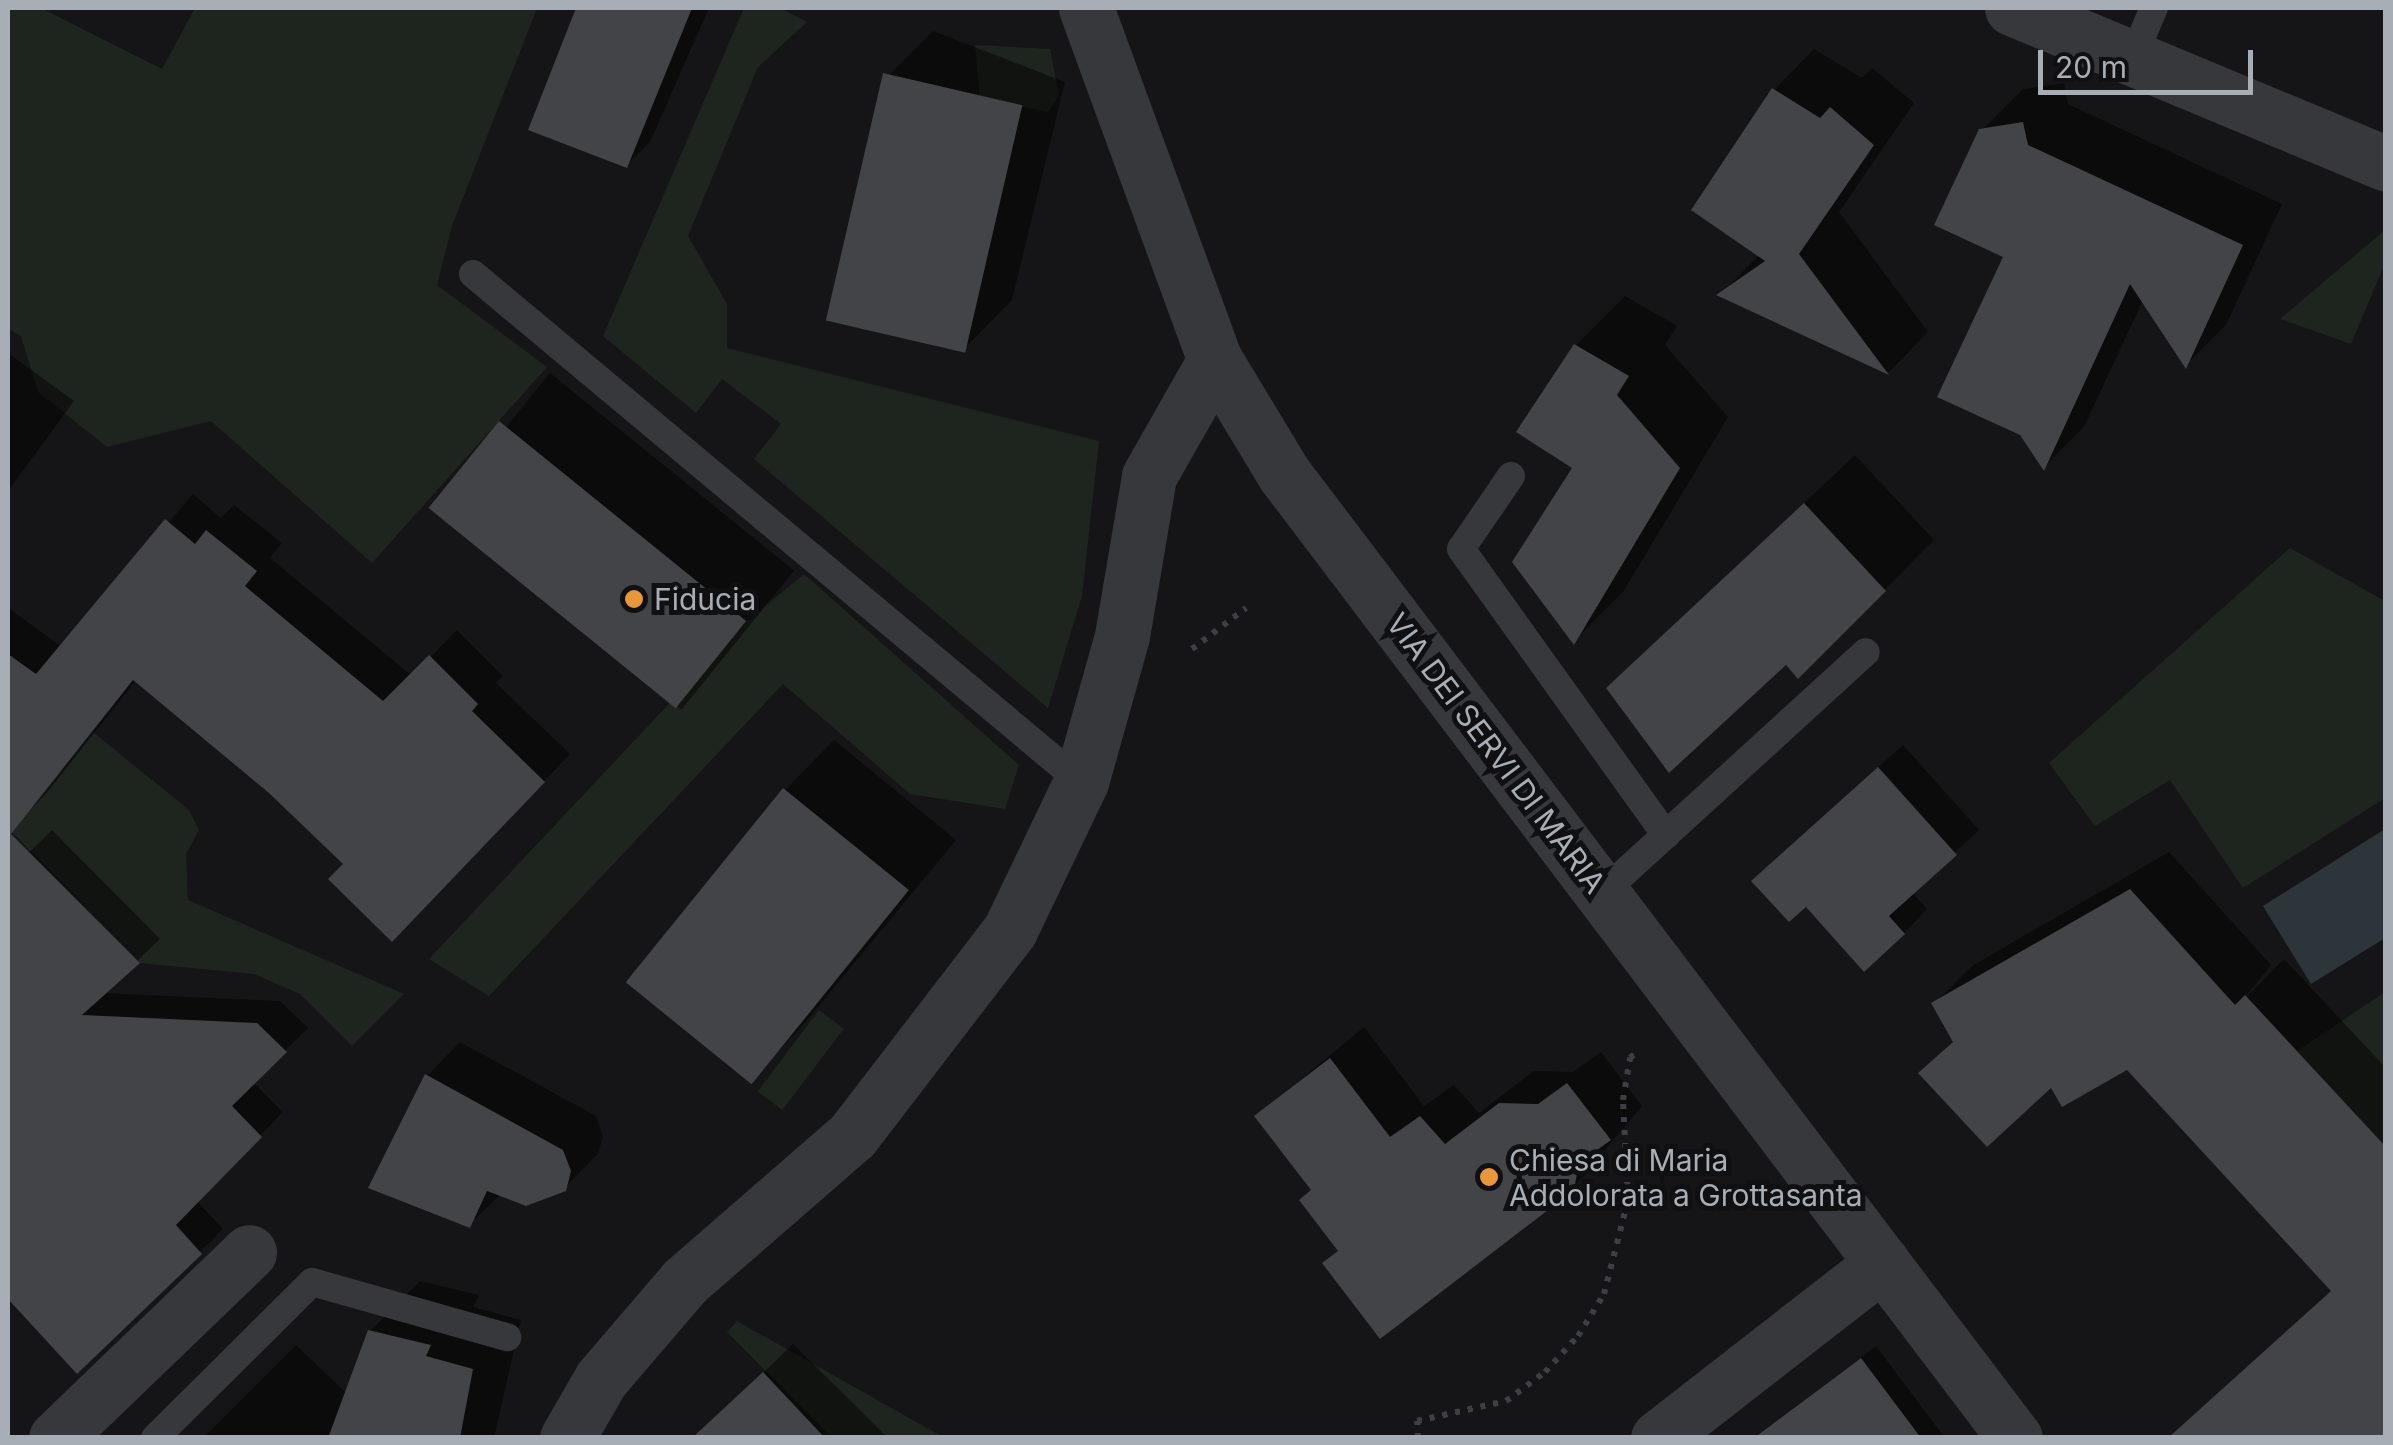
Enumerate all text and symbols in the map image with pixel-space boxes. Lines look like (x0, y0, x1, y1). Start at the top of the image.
scale bar (2043, 30, 2258, 92)
text: 20 m (2055, 49, 2127, 85)
place label: Fiducia (654, 581, 756, 617)
marker: Fiducia (623, 588, 645, 610)
street label: VIA DEI SERVI DI MARIA (1379, 606, 1613, 900)
place label: Chiesa di Maria Addolorata a Grottasanta (1509, 1142, 1863, 1212)
marker: Chiesa di Maria Addolorata a Grottasanta (1478, 1166, 1500, 1188)

